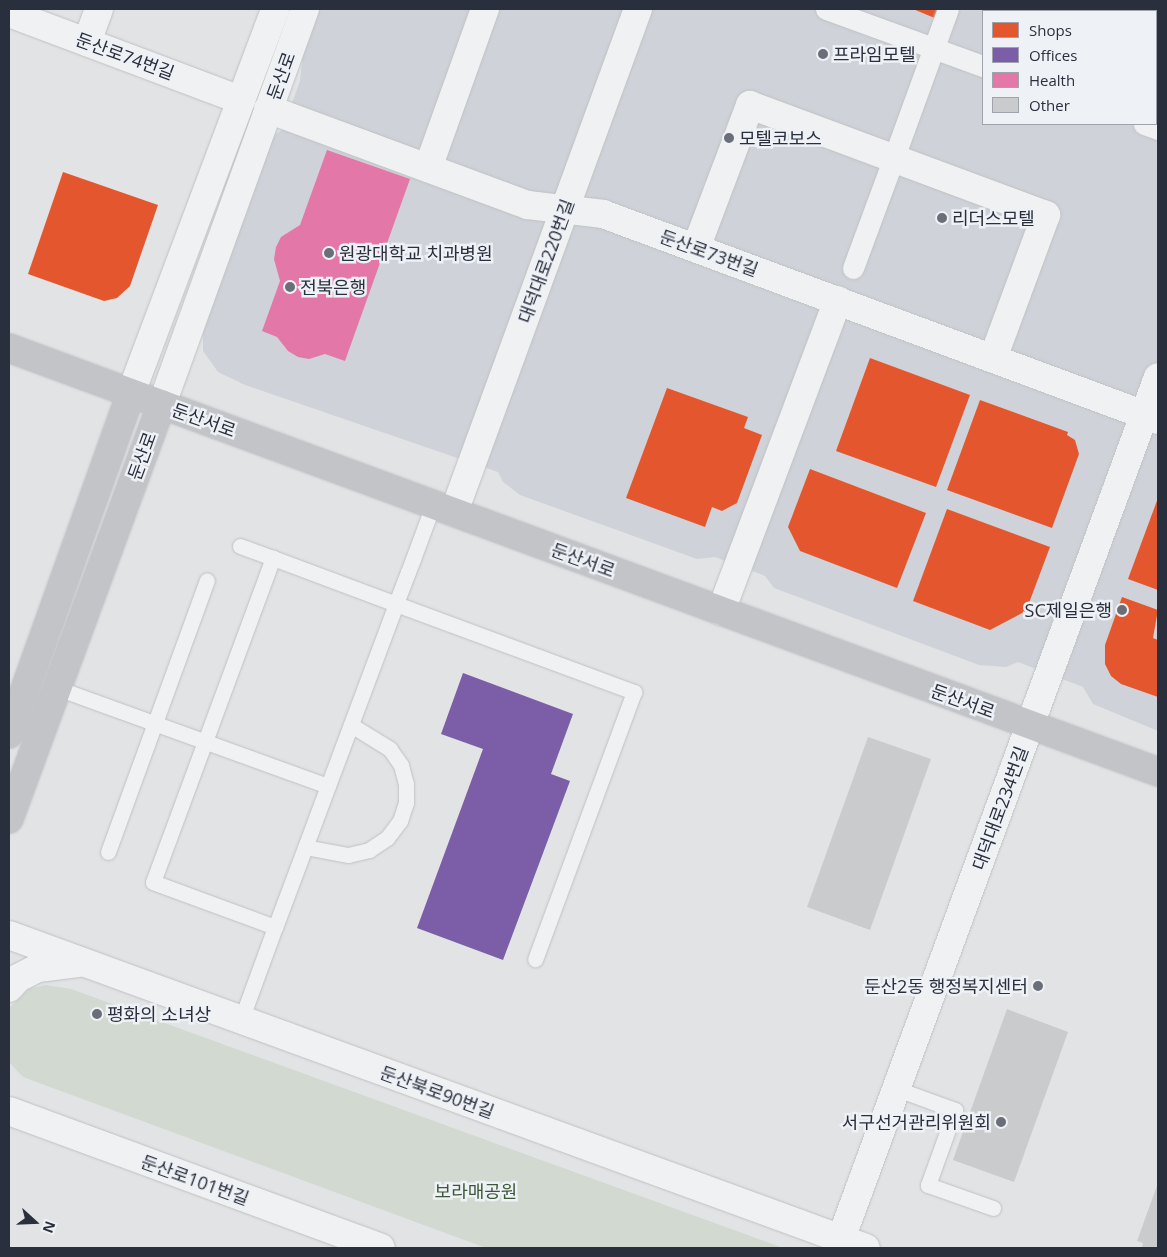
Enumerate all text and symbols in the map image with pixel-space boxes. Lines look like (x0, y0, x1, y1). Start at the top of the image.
legend (982, 10, 1157, 125)
text: Shops (1029, 20, 1072, 40)
street label: 둔산로74번길 (73, 28, 177, 84)
place label: 프라임모텔 (833, 43, 916, 65)
text: Offices (1029, 45, 1077, 65)
marker: 프라임모텔 (817, 48, 829, 60)
street label: 둔산로 (262, 49, 300, 103)
text: Health (1029, 70, 1075, 90)
text: Other (1029, 95, 1070, 115)
place label: 모텔코보스 (739, 127, 822, 149)
marker: 모텔코보스 (723, 132, 735, 144)
street label: 대덕대로220번길 (514, 196, 578, 326)
place label: 리더스모텔 (952, 207, 1035, 229)
marker: 리더스모텔 (936, 212, 948, 224)
street label: 둔산로73번길 (657, 225, 761, 281)
place label: 원광대학교 치과병원 (339, 242, 493, 264)
marker: 원광대학교 치과병원 (323, 247, 335, 259)
place label: 전북은행 (300, 276, 366, 298)
marker: 전북은행 (284, 281, 296, 293)
street label: 둔산서로 (169, 399, 239, 441)
street label: 둔산로 (123, 429, 161, 483)
street label: 둔산서로 (548, 539, 618, 581)
place label: SC제일은행 (1025, 599, 1112, 621)
marker: SC제일은행 (1116, 604, 1128, 616)
street label: 둔산서로 (928, 680, 998, 722)
street label: 대덕대로234번길 (968, 743, 1032, 873)
place label: 둔산2동 행정복지센터 (864, 975, 1028, 997)
marker: 둔산2동 행정복지센터 (1032, 980, 1044, 992)
place label: 평화의 소녀상 (107, 1003, 211, 1025)
marker: 평화의 소녀상 (91, 1008, 103, 1020)
street label: 둔산북로90번길 (377, 1061, 497, 1123)
place label: 서구선거관리위원회 (842, 1111, 991, 1133)
marker: 서구선거관리위원회 (995, 1116, 1007, 1128)
street label: 둔산로101번길 (138, 1150, 252, 1210)
park label: 보라매공원 (435, 1180, 517, 1202)
north arrow (10, 1197, 60, 1247)
text: N (39, 1219, 60, 1236)

